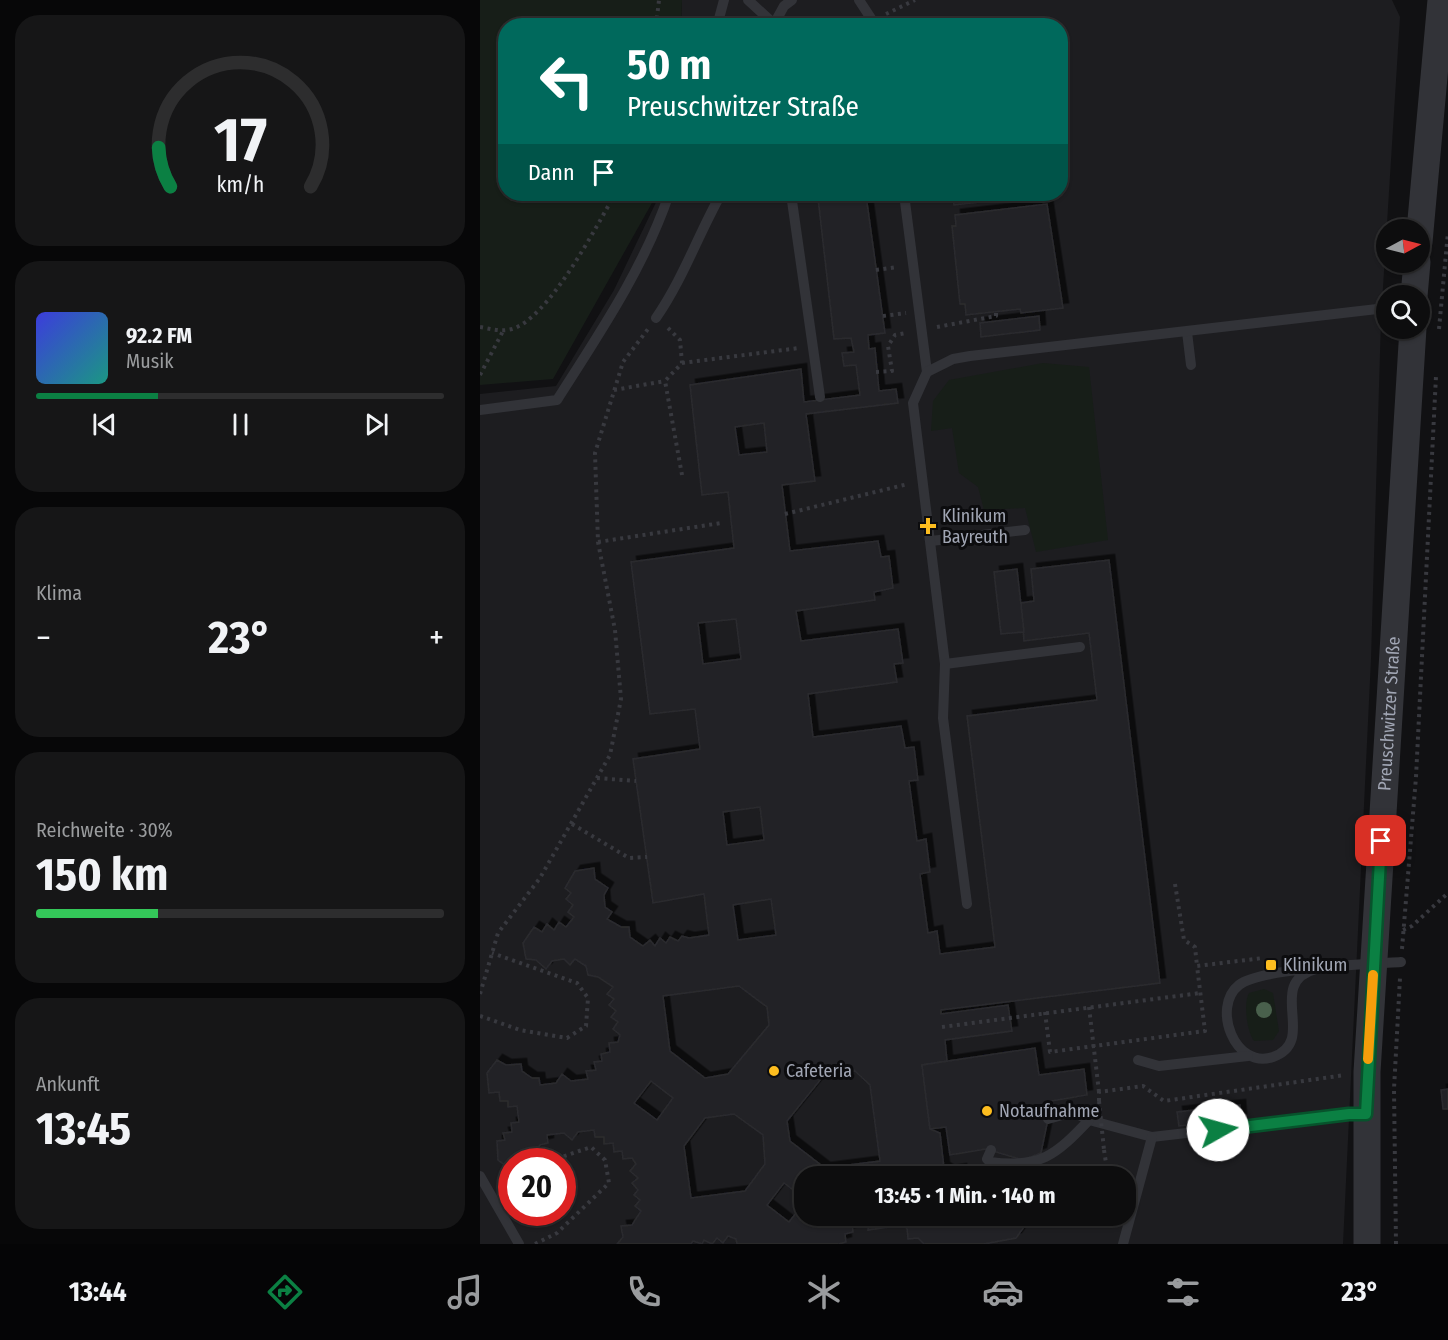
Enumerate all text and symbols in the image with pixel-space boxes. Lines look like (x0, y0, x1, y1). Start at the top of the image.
text: 50 m (627, 40, 711, 90)
icon: left (528, 42, 606, 120)
text: Preuschwitzer Straße (627, 91, 859, 123)
text: 17 (214, 104, 266, 179)
icon: arrive (587, 156, 620, 189)
text: Dann (528, 159, 575, 186)
text: km/h (216, 173, 264, 199)
north arrow (1376, 219, 1430, 273)
map controls (1376, 219, 1430, 339)
button: search (1376, 285, 1430, 339)
text: 92.2 FM (126, 322, 192, 349)
text: Musik (126, 349, 174, 373)
icon: previous (88, 408, 121, 441)
icon: pause (224, 408, 257, 441)
icon: next (360, 408, 393, 441)
place label: Klinikum Bayreuth (942, 505, 1008, 548)
marker: Klinikum Bayreuth (919, 517, 937, 535)
text: Klima (36, 581, 82, 605)
text: 23° (208, 611, 272, 665)
text: − (36, 618, 51, 658)
text: + (429, 618, 444, 658)
street label: Preuschwitzer Straße (1373, 636, 1405, 792)
pin (1355, 815, 1406, 866)
text: Reichweite · 30% (36, 818, 173, 842)
icon: arrive (1364, 824, 1397, 857)
text: 150 km (36, 848, 168, 902)
place label: Klinikum (1283, 954, 1347, 976)
marker: Klinikum (1264, 958, 1278, 972)
place label: Cafeteria (786, 1060, 852, 1082)
marker: Cafeteria (767, 1064, 781, 1078)
text: Ankunft (36, 1072, 100, 1096)
position arrow (1186, 1098, 1250, 1162)
place label: Notaufnahme (999, 1100, 1100, 1122)
text: 13:45 (36, 1102, 131, 1156)
marker: Notaufnahme (980, 1104, 994, 1118)
speed limit sign: 20 (498, 1148, 576, 1226)
text: 13:45 · 1 Min. · 140 m (875, 1182, 1055, 1209)
icon: directions (264, 1271, 306, 1313)
icon: music (444, 1271, 486, 1313)
icon: phone (623, 1271, 665, 1313)
icon: climate (803, 1271, 845, 1313)
icon: car (982, 1271, 1024, 1313)
icon: filters (1162, 1271, 1204, 1313)
text: 13:44 (69, 1276, 127, 1308)
text: 23° (1341, 1276, 1379, 1308)

